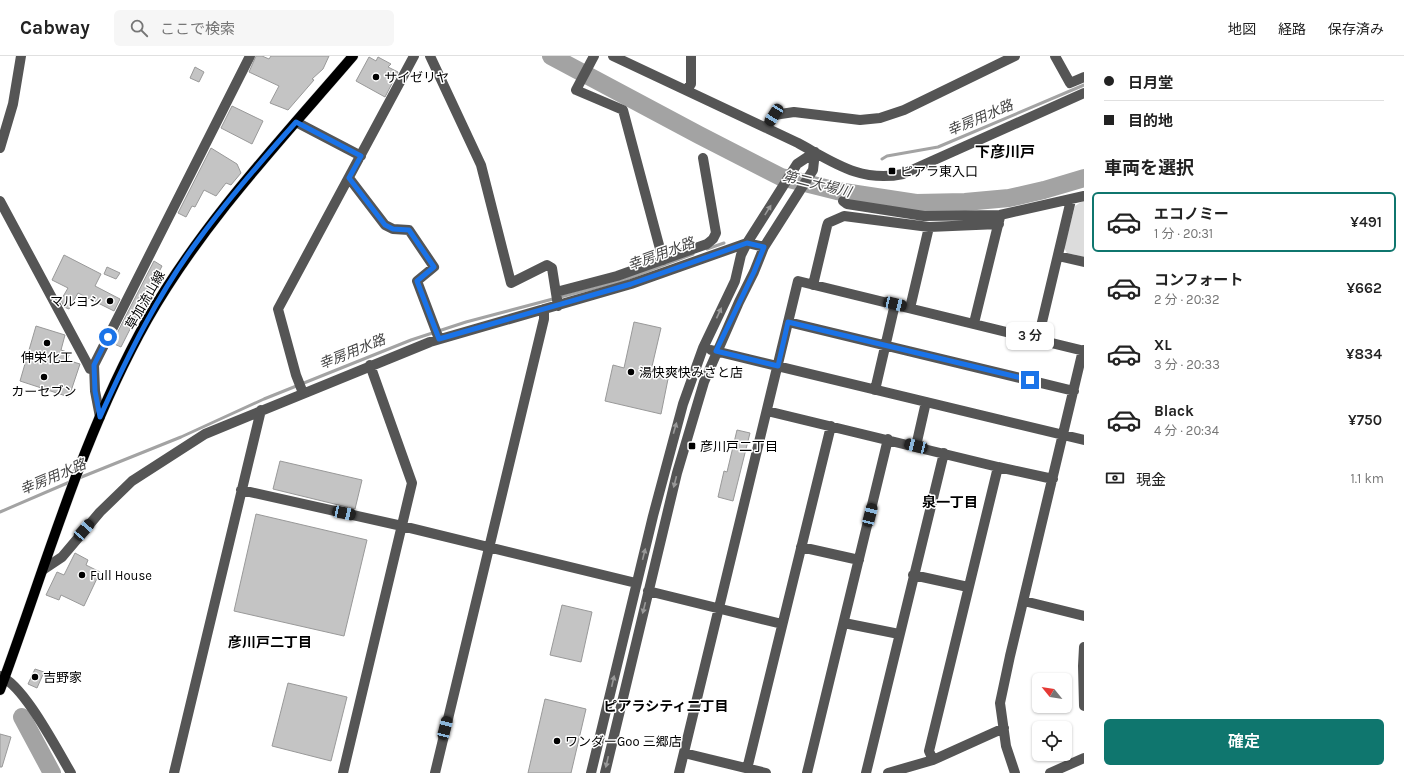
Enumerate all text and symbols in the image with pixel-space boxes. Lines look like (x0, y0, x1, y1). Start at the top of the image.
search box (114, 10, 394, 46)
text: Cabway (20, 17, 90, 39)
icon: search (128, 17, 150, 39)
text: ここで検索 (160, 20, 235, 38)
text: 地図 (1228, 21, 1256, 38)
text: 経路 (1278, 21, 1306, 38)
text: 保存済み (1328, 21, 1384, 38)
place label: サイゼリヤ (384, 70, 449, 85)
marker: サイゼリヤ (371, 72, 381, 82)
text: 日月堂 (1128, 74, 1173, 92)
water label: 幸房用水路 (944, 96, 1016, 139)
car (763, 102, 785, 128)
text: 目的地 (1128, 112, 1173, 130)
district label: 下彦川戸 (975, 143, 1035, 161)
text: 車両を選択 (1104, 157, 1194, 179)
place label: ピアラ東入口 (900, 164, 978, 179)
marker: ピアラ東入口 (887, 166, 897, 176)
water label: 第二大場川 (781, 167, 855, 201)
icon: car (1106, 204, 1142, 240)
one-way arrow (764, 205, 772, 215)
text: エコノミー (1154, 205, 1229, 223)
text: ¥491 (1350, 213, 1382, 231)
text: 1 分 · 20:31 (1154, 226, 1213, 241)
water label: 幸房用水路 (625, 234, 698, 274)
street label: 草加流山線 (122, 268, 168, 332)
icon: car (1106, 270, 1142, 306)
text: コンフォート (1154, 271, 1244, 289)
text: ¥662 (1346, 279, 1382, 297)
text: 2 分 · 20:32 (1154, 292, 1220, 307)
place label: マルヨシ (50, 294, 102, 309)
car (882, 295, 908, 313)
marker: マルヨシ (105, 296, 115, 306)
one-way arrow (716, 307, 722, 318)
callout: 3 分 (1006, 322, 1054, 350)
route start (99, 328, 117, 346)
text: 3 分 (1018, 328, 1042, 343)
water label: 幸房用水路 (316, 331, 389, 373)
icon: car (1106, 336, 1142, 372)
text: XL (1154, 336, 1172, 354)
marker: 伸栄化工 (42, 338, 52, 348)
text: ¥834 (1346, 345, 1382, 363)
place label: 伸栄化工 (21, 350, 73, 365)
text: 3 分 · 20:33 (1154, 357, 1220, 372)
place label: 湯快爽快みさと店 (639, 365, 743, 380)
marker: 湯快爽快みさと店 (626, 367, 636, 377)
route end (1021, 371, 1039, 389)
marker: カーセブン (39, 372, 49, 382)
place label: カーセブン (11, 384, 77, 399)
icon: car (1106, 402, 1142, 438)
text: Black (1154, 402, 1194, 420)
text: ¥750 (1348, 411, 1382, 429)
one-way arrow (672, 422, 678, 434)
text: 4 分 · 20:34 (1154, 423, 1219, 438)
car (903, 437, 929, 455)
place label: 彦川戸二丁目 (700, 439, 778, 454)
marker: 彦川戸二丁目 (687, 441, 697, 451)
water label: 幸房用水路 (17, 455, 89, 498)
icon: cash (1104, 467, 1126, 489)
text: 現金 (1136, 471, 1166, 489)
text: 1.1 km (1351, 471, 1384, 486)
one-way arrow (672, 476, 678, 488)
district label: 泉一丁目 (922, 494, 978, 511)
car (861, 502, 879, 528)
car (331, 505, 357, 521)
car (72, 517, 96, 543)
one-way arrow (641, 548, 647, 560)
place label: Full House (90, 568, 152, 583)
marker: Full House (77, 570, 87, 580)
one-way arrow (641, 602, 647, 614)
district label: 彦川戸二丁目 (228, 634, 312, 651)
place label: 吉野家 (43, 670, 82, 685)
marker: 吉野家 (30, 672, 40, 682)
north arrow (1032, 673, 1072, 713)
map controls (1032, 673, 1072, 761)
one-way arrow (611, 675, 617, 687)
district label: ピアラシティ二丁目 (604, 698, 728, 715)
car (436, 715, 454, 741)
button: 確定 (1104, 719, 1384, 765)
button: locate (1032, 721, 1072, 761)
place label: ワンダーGoo 三郷店 (565, 734, 682, 749)
marker: ワンダーGoo 三郷店 (552, 736, 562, 746)
one-way arrow (604, 756, 610, 768)

